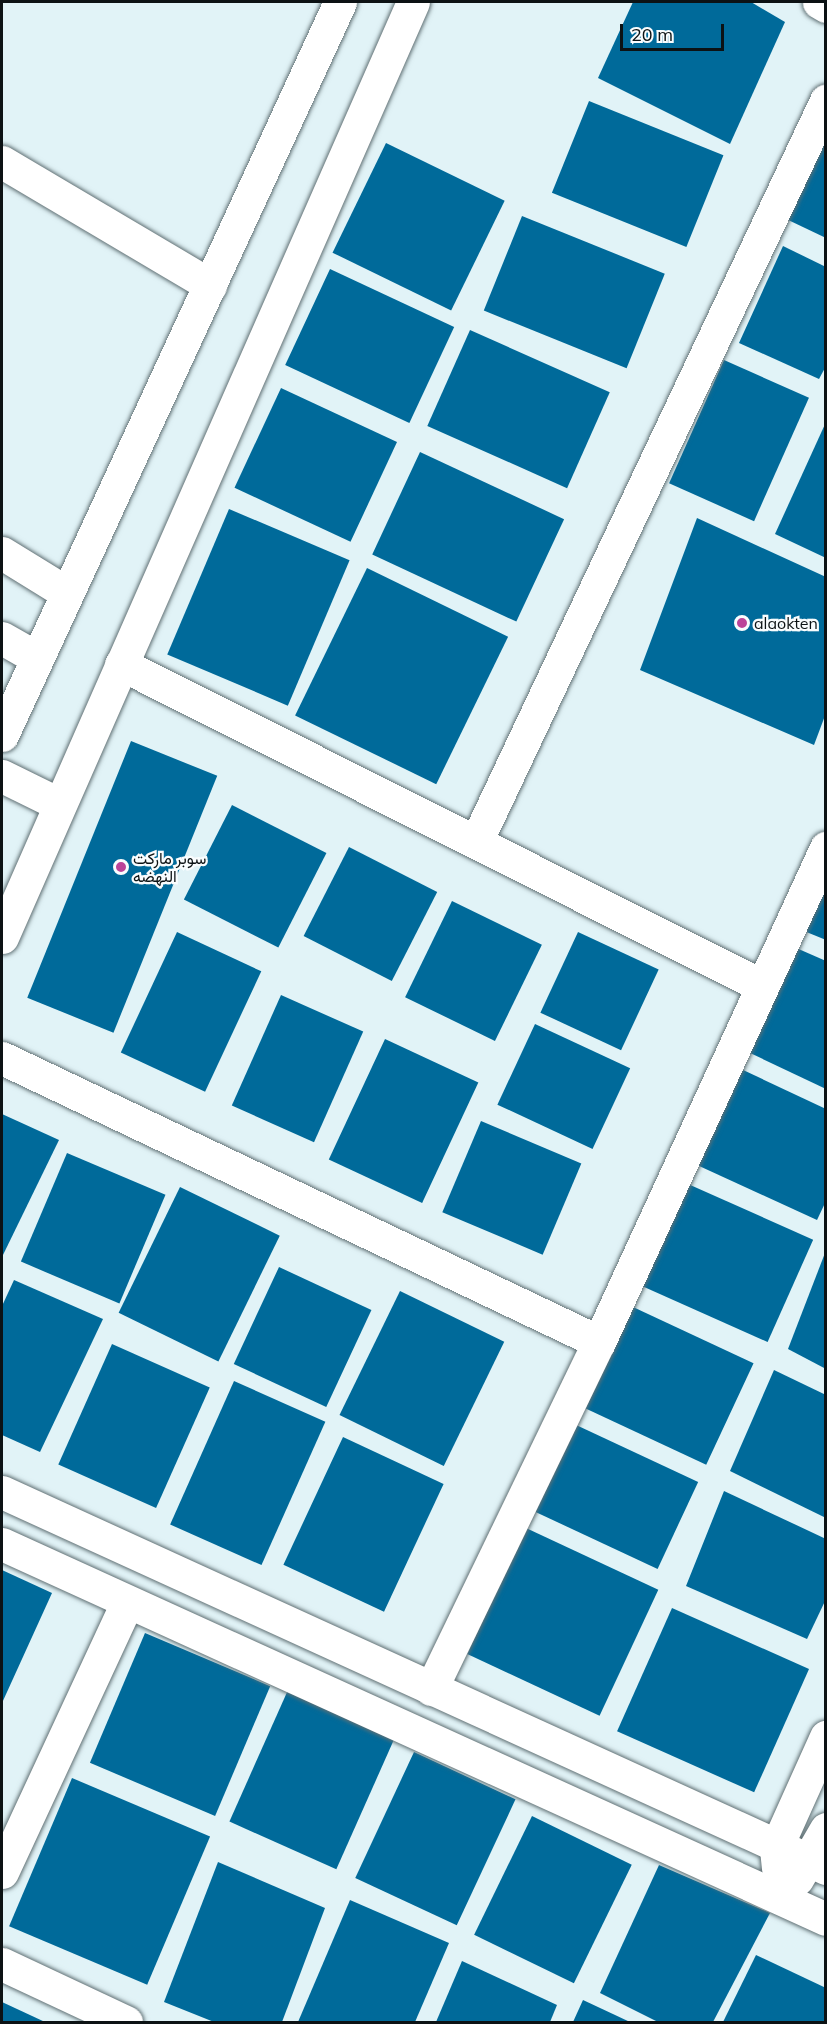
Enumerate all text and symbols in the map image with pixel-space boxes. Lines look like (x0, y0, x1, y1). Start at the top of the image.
scale bar (623, 12, 726, 50)
text: 20 m (631, 23, 673, 46)
place label: alaokten (754, 613, 818, 633)
marker: alaokten (735, 616, 749, 630)
place label: سوبر ماركت النهضه (133, 848, 206, 886)
marker: سوبر ماركت النهضه (114, 860, 128, 874)

